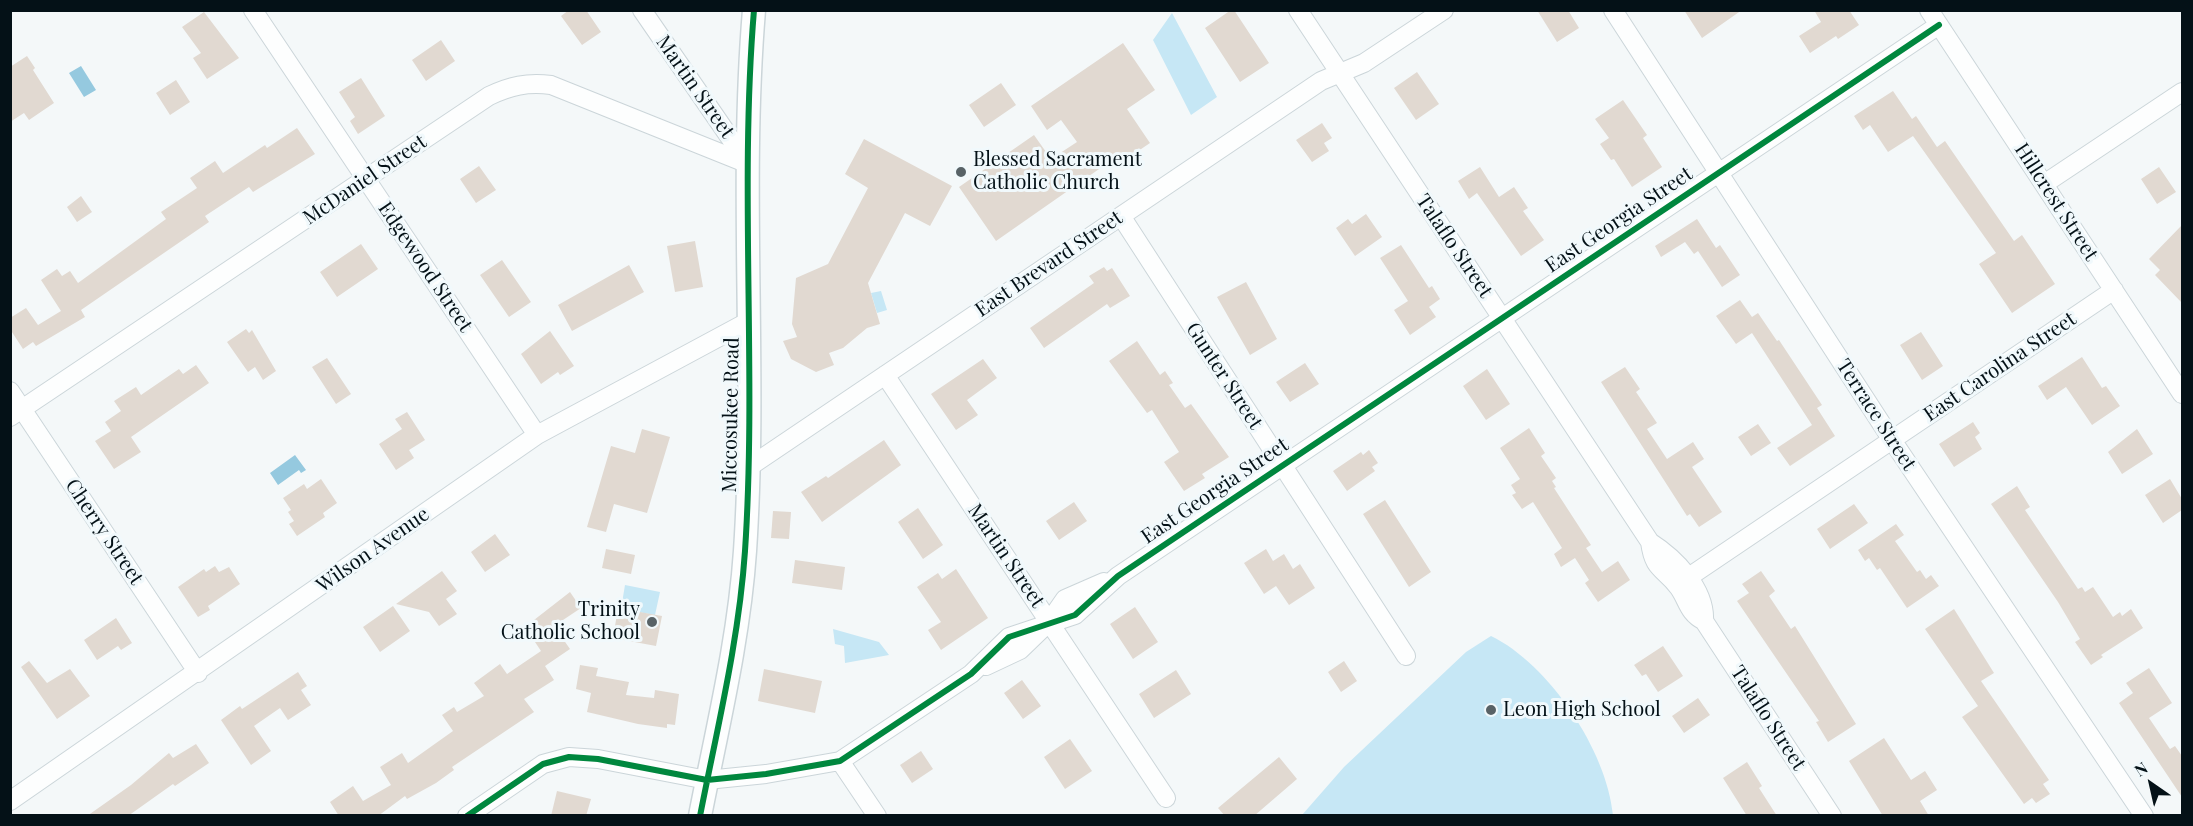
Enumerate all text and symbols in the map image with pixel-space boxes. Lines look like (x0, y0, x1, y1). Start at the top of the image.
street label: Martin Street (651, 31, 739, 143)
street label: McDaniel Street (299, 130, 431, 230)
street label: Hillcrest Street (2009, 139, 2103, 265)
place label: Blessed Sacrament Catholic Church (973, 148, 1142, 195)
street label: East Georgia Street (1541, 162, 1697, 278)
marker: Blessed Sacrament Catholic Church (954, 165, 968, 179)
street label: Talaflo Street (1411, 190, 1497, 302)
street label: Edgewood Street (373, 197, 477, 337)
street label: East Brevard Street (971, 206, 1127, 322)
street label: East Carolina Street (1919, 307, 2081, 427)
street label: Gunter Street (1181, 318, 1267, 434)
street label: Miccosukee Road (718, 337, 744, 493)
street label: Terrace Street (1831, 355, 1921, 475)
street label: East Georgia Street (1137, 433, 1293, 549)
street label: Cherry Street (60, 475, 148, 589)
street label: Martin Street (963, 500, 1049, 612)
street label: Wilson Avenue (312, 502, 434, 598)
place label: Trinity Catholic School (501, 598, 640, 645)
marker: Trinity Catholic School (645, 615, 659, 629)
street label: Talaflo Street (1725, 661, 1811, 775)
place label: Leon High School (1503, 698, 1661, 722)
marker: Leon High School (1484, 703, 1498, 717)
north arrow (2121, 754, 2181, 814)
text: N (2130, 757, 2151, 781)

